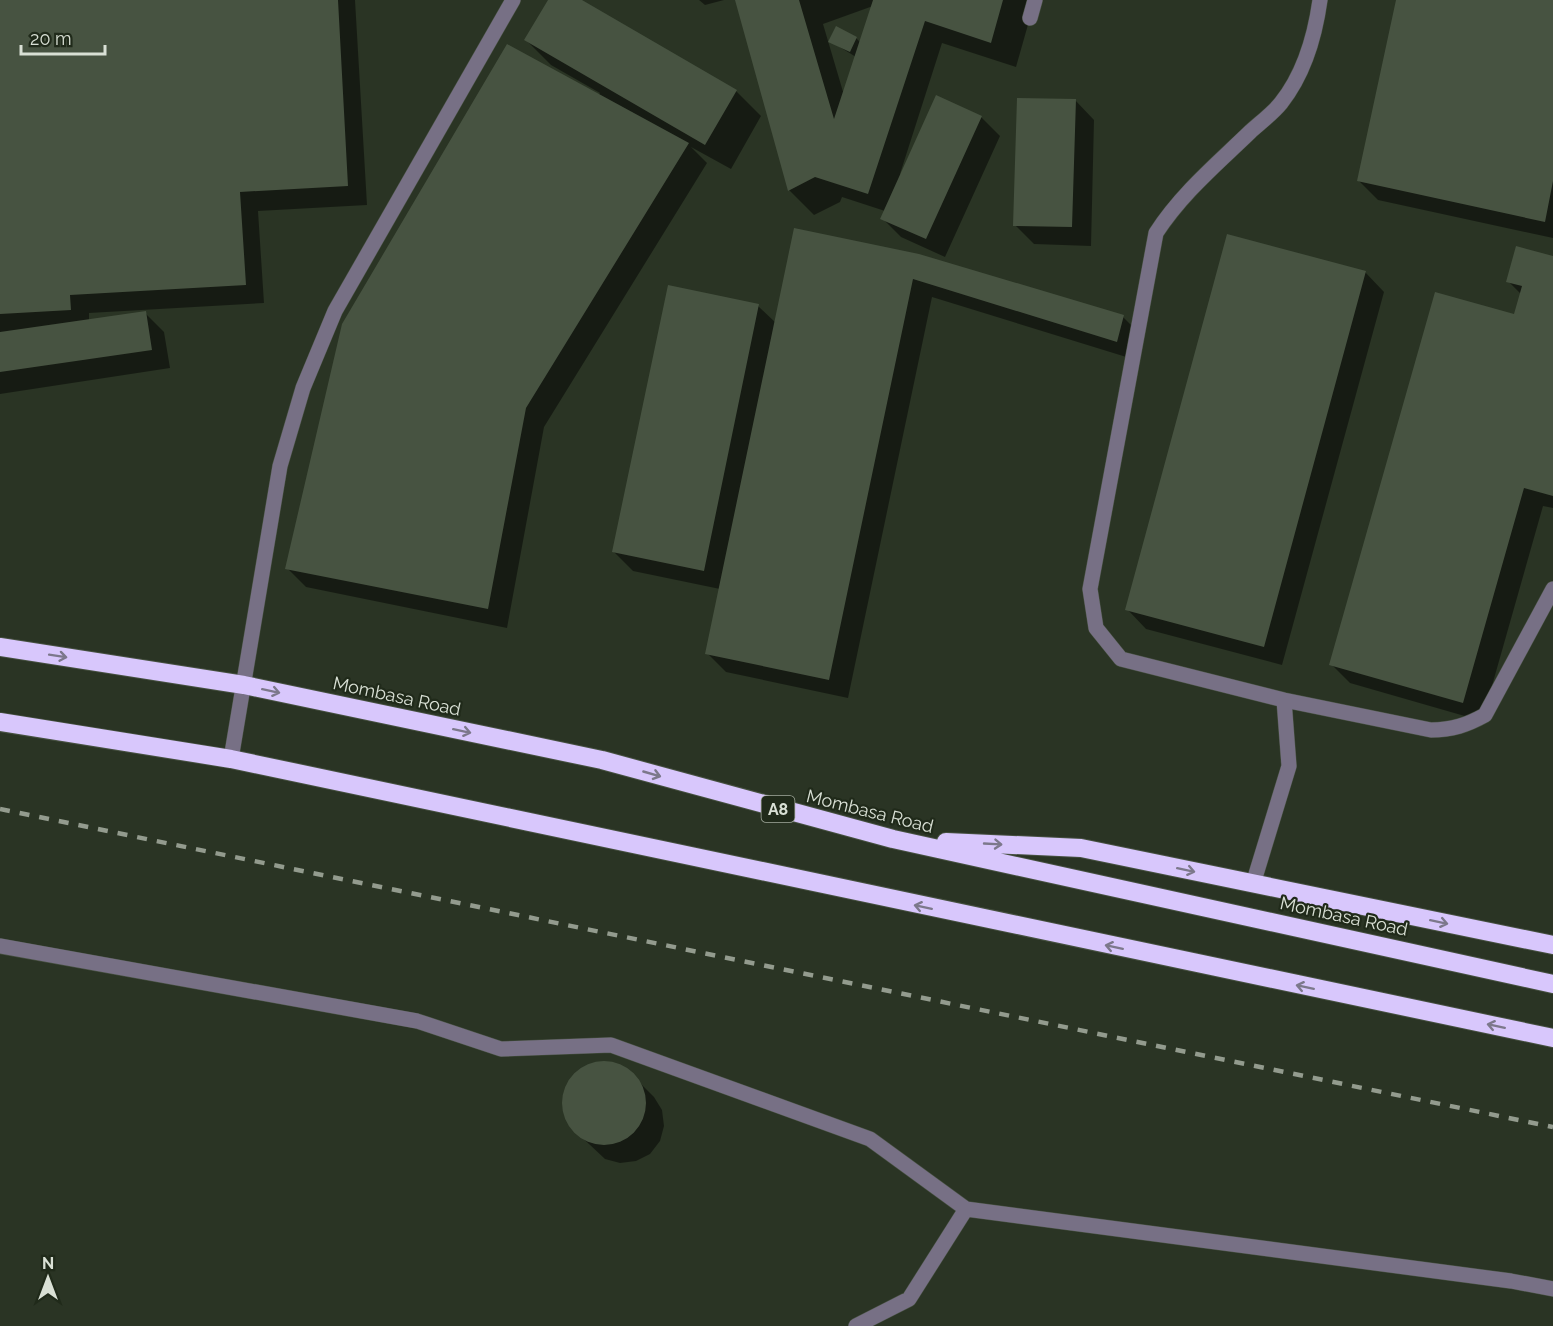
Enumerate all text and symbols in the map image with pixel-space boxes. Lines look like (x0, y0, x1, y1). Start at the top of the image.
scale bar (21, 18, 105, 56)
text: 20 m (30, 28, 72, 49)
one-way arrow (47, 651, 67, 662)
street label: Mombasa Road (331, 672, 463, 720)
one-way arrow (261, 686, 280, 697)
one-way arrow (452, 725, 471, 737)
one-way arrow (642, 769, 661, 780)
street label: Mombasa Road (804, 785, 936, 837)
road number: A8 (762, 796, 794, 822)
one-way arrow (983, 839, 1003, 850)
one-way arrow (1176, 865, 1195, 876)
street label: Mombasa Road (1278, 892, 1410, 940)
one-way arrow (914, 901, 933, 912)
one-way arrow (1428, 917, 1448, 928)
one-way arrow (1105, 941, 1124, 952)
one-way arrow (1296, 980, 1315, 992)
one-way arrow (1486, 1020, 1505, 1032)
north arrow (18, 1248, 78, 1308)
text: N (42, 1254, 54, 1273)

